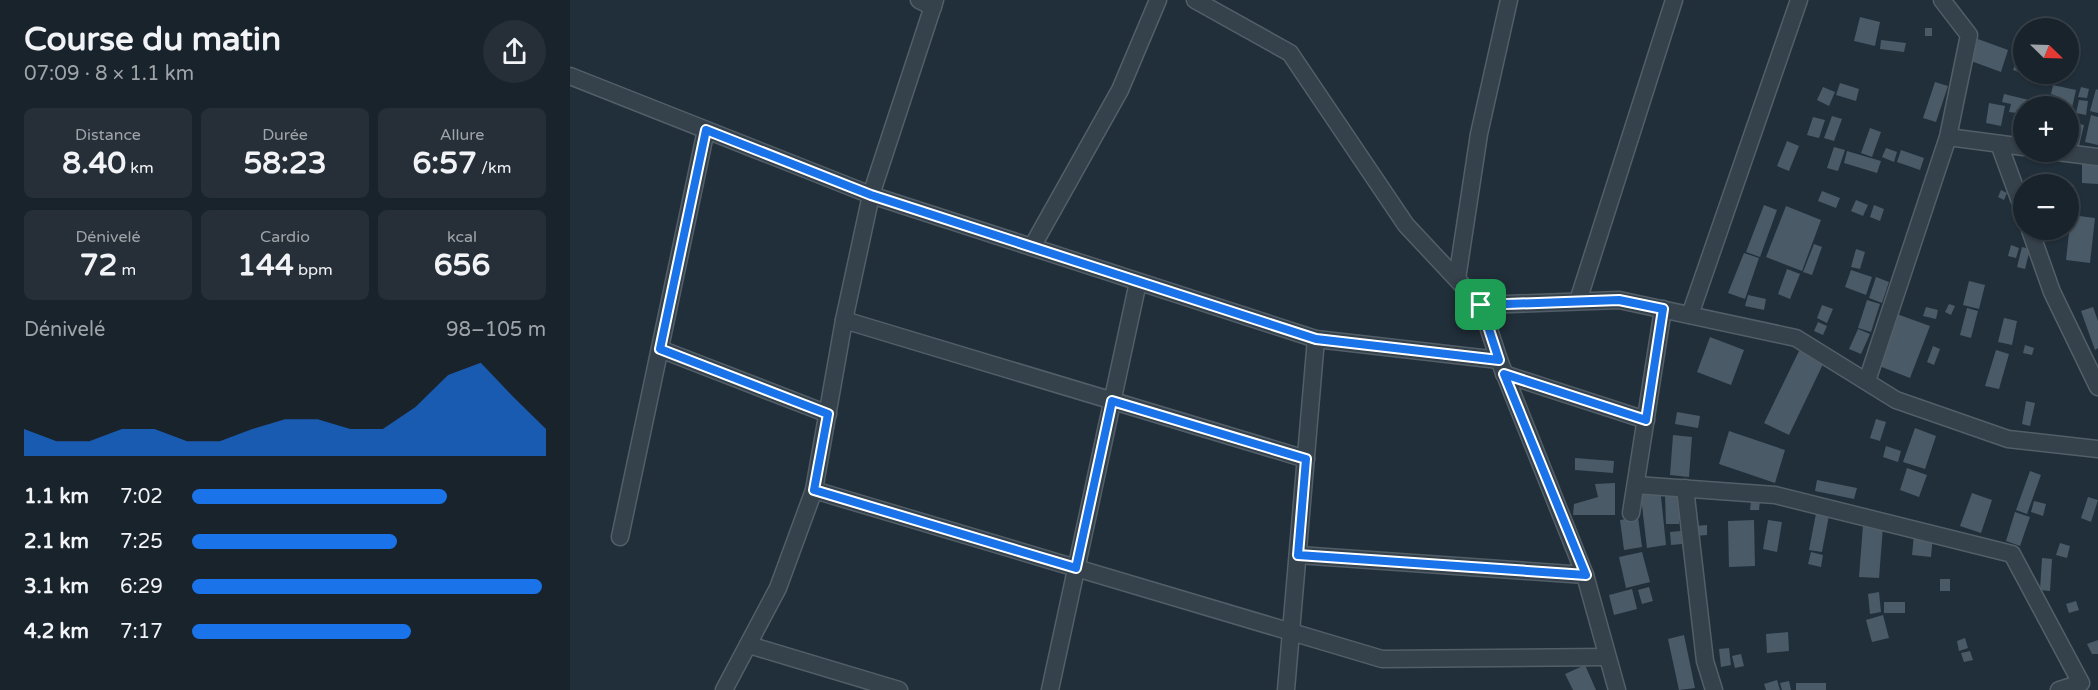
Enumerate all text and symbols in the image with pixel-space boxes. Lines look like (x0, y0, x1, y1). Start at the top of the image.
north arrow (2013, 18, 2079, 84)
map controls (2013, 18, 2079, 240)
text: Course du matin (24, 20, 281, 59)
button: share (483, 20, 546, 83)
text: 07:09 · 8 × 1.1 km (24, 62, 194, 86)
button: + (2013, 96, 2079, 162)
text: Distance (75, 125, 141, 145)
text: Durée (262, 125, 308, 145)
text: Allure (440, 125, 484, 145)
text: 8.40 (62, 145, 126, 182)
text: 58:23 (243, 145, 327, 182)
text: 6:57 (413, 145, 477, 182)
text: km (126, 158, 154, 178)
text: /km (477, 158, 511, 178)
button: − (2013, 174, 2079, 240)
text: Dénivelé (76, 227, 140, 247)
text: Cardio (260, 227, 310, 247)
text: kcal (447, 227, 477, 247)
text: 72 (80, 247, 117, 284)
text: 144 (237, 247, 294, 284)
text: 656 (434, 247, 490, 284)
text: m (117, 260, 136, 280)
text: bpm (294, 260, 333, 280)
pin (1455, 279, 1506, 330)
icon: arrive (1464, 288, 1497, 321)
text: Dénivelé (24, 318, 105, 342)
text: 98–105 m (446, 318, 546, 342)
text: 1.1 km (24, 485, 89, 509)
text: 7:02 (120, 485, 163, 509)
text: 2.1 km (24, 530, 89, 554)
text: 7:25 (120, 530, 163, 554)
text: 3.1 km (24, 575, 89, 599)
text: 6:29 (120, 575, 163, 599)
text: 4.2 km (24, 620, 89, 644)
text: 7:17 (120, 620, 163, 644)

